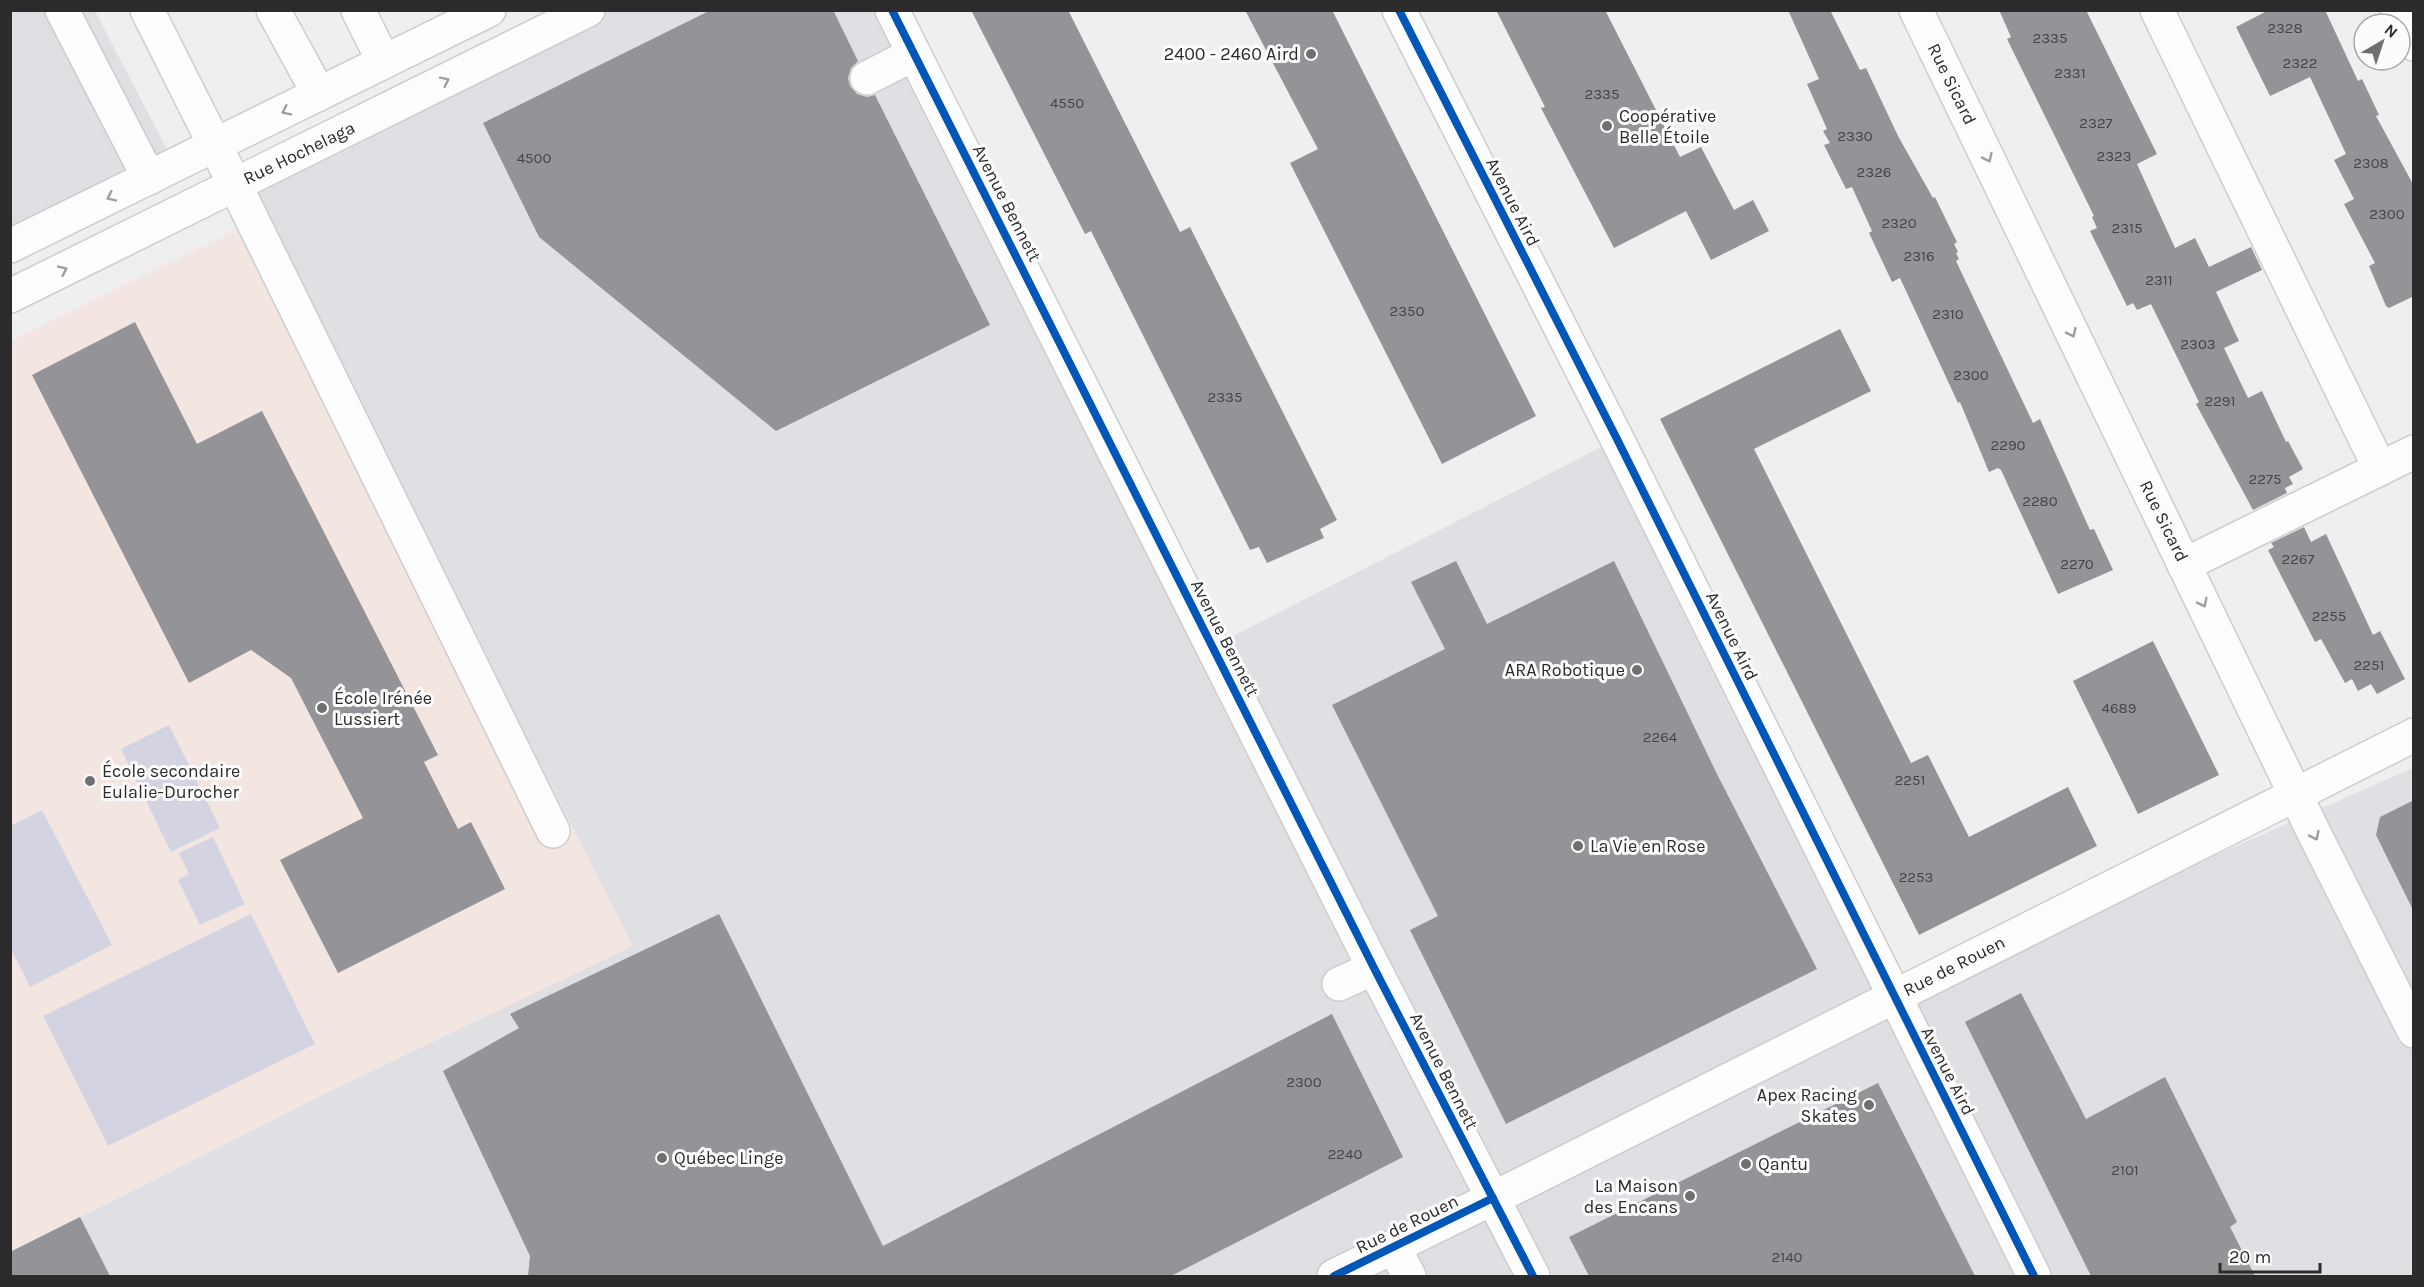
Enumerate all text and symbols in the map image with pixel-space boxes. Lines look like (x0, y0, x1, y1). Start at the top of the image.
north arrow (2352, 12, 2412, 72)
house number: 2328 (2267, 19, 2303, 37)
text: N (2381, 20, 2402, 42)
house number: 2335 (2033, 29, 2067, 47)
street label: Rue Sicard (1923, 40, 1981, 128)
place label: 2400 - 2460 Aird (1164, 43, 1299, 65)
marker: 2400 - 2460 Aird (1304, 47, 1318, 61)
house number: 2322 (2283, 54, 2317, 72)
house number: 2331 (2054, 64, 2086, 82)
one-way arrow (438, 77, 449, 89)
house number: 2335 (1585, 85, 1619, 103)
house number: 4550 (1050, 94, 1084, 112)
one-way arrow (281, 103, 292, 115)
place label: Coopérative Belle Étoile (1619, 105, 1716, 148)
house number: 2327 (2079, 114, 2113, 132)
street label: Rue Hochelaga (239, 116, 359, 190)
marker: Coopérative Belle Étoile (1600, 119, 1614, 133)
house number: 2330 (1837, 127, 1873, 145)
street label: Avenue Bennett (968, 141, 1046, 265)
house number: 2323 (2096, 147, 2132, 165)
house number: 4500 (517, 149, 551, 167)
one-way arrow (1980, 151, 1992, 162)
street label: Avenue Aird (1481, 154, 1545, 250)
house number: 2308 (2353, 154, 2389, 172)
house number: 2326 (1857, 163, 1891, 181)
one-way arrow (106, 189, 117, 201)
house number: 2300 (2369, 205, 2405, 223)
house number: 2320 (1881, 214, 1917, 232)
house number: 2315 (2112, 219, 2142, 237)
house number: 2316 (1903, 247, 1935, 265)
one-way arrow (57, 266, 68, 278)
house number: 2311 (2145, 271, 2173, 289)
house number: 2350 (1390, 302, 1425, 320)
house number: 2310 (1932, 305, 1964, 323)
one-way arrow (2065, 327, 2077, 338)
house number: 2303 (2180, 335, 2216, 353)
house number: 2300 (1953, 366, 1989, 384)
house number: 2335 (1208, 388, 1242, 406)
house number: 2291 (2204, 392, 2236, 410)
house number: 2290 (1991, 436, 2026, 454)
house number: 2275 (2249, 470, 2281, 488)
street label: Rue Sicard (2135, 477, 2193, 565)
house number: 2280 (2022, 492, 2058, 510)
house number: 2267 (2281, 550, 2315, 568)
house number: 2270 (2060, 555, 2094, 573)
street label: Avenue Bennett (1186, 576, 1264, 700)
street label: Avenue Aird (1701, 588, 1763, 684)
one-way arrow (2196, 597, 2208, 608)
house number: 2255 (2312, 607, 2346, 625)
house number: 2251 (2354, 656, 2384, 674)
place label: ARA Robotique (1505, 659, 1625, 681)
marker: ARA Robotique (1630, 663, 1644, 677)
place label: École Irénée Lussiert (334, 686, 432, 730)
house number: 4689 (2102, 699, 2136, 717)
marker: École Irénée Lussiert (315, 701, 329, 715)
house number: 2264 (1643, 728, 1678, 746)
place label: École secondaire Eulalie-Durocher (102, 759, 240, 803)
house number: 2251 (1895, 771, 1925, 789)
marker: École secondaire Eulalie-Durocher (83, 774, 97, 788)
one-way arrow (2308, 829, 2320, 840)
place label: La Vie en Rose (1590, 835, 1706, 857)
marker: La Vie en Rose (1571, 839, 1585, 853)
house number: 2253 (1899, 868, 1933, 886)
street label: Rue de Rouen (1899, 931, 2009, 1001)
street label: Avenue Bennett (1405, 1009, 1483, 1133)
street label: Avenue Aird (1916, 1023, 1980, 1119)
house number: 2300 (1286, 1073, 1322, 1091)
place label: Apex Racing Skates (1757, 1084, 1857, 1127)
marker: Apex Racing Skates (1862, 1098, 1876, 1112)
house number: 2240 (1328, 1145, 1362, 1163)
place label: Québec Linge (674, 1147, 783, 1169)
marker: Québec Linge (655, 1151, 669, 1165)
place label: Qantu (1758, 1153, 1808, 1175)
marker: Qantu (1739, 1157, 1753, 1171)
house number: 2101 (2111, 1161, 2139, 1179)
place label: La Maison des Encans (1584, 1175, 1678, 1218)
marker: La Maison des Encans (1683, 1189, 1697, 1203)
street label: Rue de Rouen (1352, 1190, 1462, 1258)
scale bar (2220, 1236, 2320, 1274)
text: 20 m (2229, 1246, 2271, 1268)
house number: 2140 (1772, 1248, 1803, 1266)

